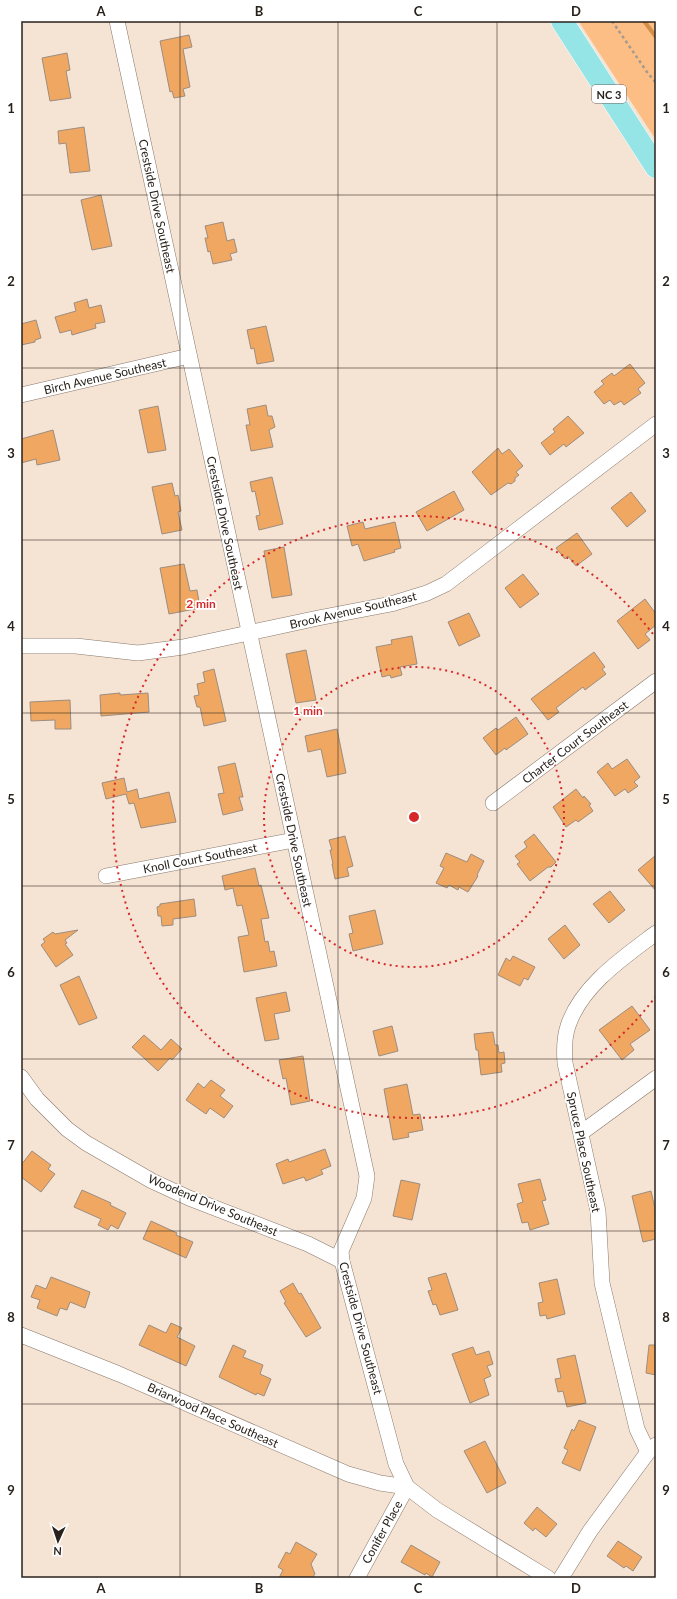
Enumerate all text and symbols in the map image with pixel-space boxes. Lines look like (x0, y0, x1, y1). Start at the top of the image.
text: A (95, 3, 106, 19)
text: B (255, 3, 264, 19)
text: C (414, 3, 423, 19)
text: D (571, 3, 581, 19)
road number: NC 3 (592, 85, 626, 103)
text: 1 (7, 100, 15, 116)
text: 1 (662, 100, 670, 116)
street label: Crestside Drive Southeast (135, 138, 179, 275)
text: 2 (7, 273, 15, 289)
text: 2 (662, 273, 670, 289)
street label: Birch Avenue Southeast (42, 354, 168, 397)
text: 3 (7, 445, 15, 461)
text: 3 (662, 445, 670, 461)
street label: Crestside Drive Southeast (203, 455, 247, 592)
street label: Brook Avenue Southeast (288, 588, 419, 632)
text: 2 min (186, 596, 216, 611)
text: 4 (7, 618, 15, 634)
text: 4 (662, 618, 670, 634)
street label: Charter Court Southeast (519, 697, 631, 787)
text: 1 min (293, 703, 323, 718)
street label: Crestside Drive Southeast (272, 772, 316, 909)
text: 5 (7, 791, 15, 807)
text: 5 (662, 791, 670, 807)
centre of rings (407, 810, 421, 824)
street label: Knoll Court Southeast (142, 839, 259, 876)
text: 6 (7, 964, 15, 980)
text: 6 (662, 964, 670, 980)
street label: Spruce Place Southeast (564, 1090, 604, 1214)
text: 7 (7, 1137, 15, 1153)
text: 7 (662, 1137, 670, 1153)
street label: Woodend Drive Southeast (146, 1171, 281, 1239)
street label: Crestside Drive Southeast (336, 1260, 386, 1397)
text: 8 (7, 1309, 15, 1325)
text: 8 (662, 1309, 670, 1325)
street label: Briarwood Place Southeast (145, 1379, 281, 1451)
text: 9 (7, 1482, 15, 1498)
text: 9 (662, 1482, 670, 1498)
street label: Conifer Place (359, 1498, 405, 1566)
north arrow (38, 1521, 78, 1561)
text: N (53, 1545, 62, 1558)
text: A (95, 1580, 106, 1596)
text: B (255, 1580, 264, 1596)
text: C (414, 1580, 423, 1596)
text: D (571, 1580, 581, 1596)

